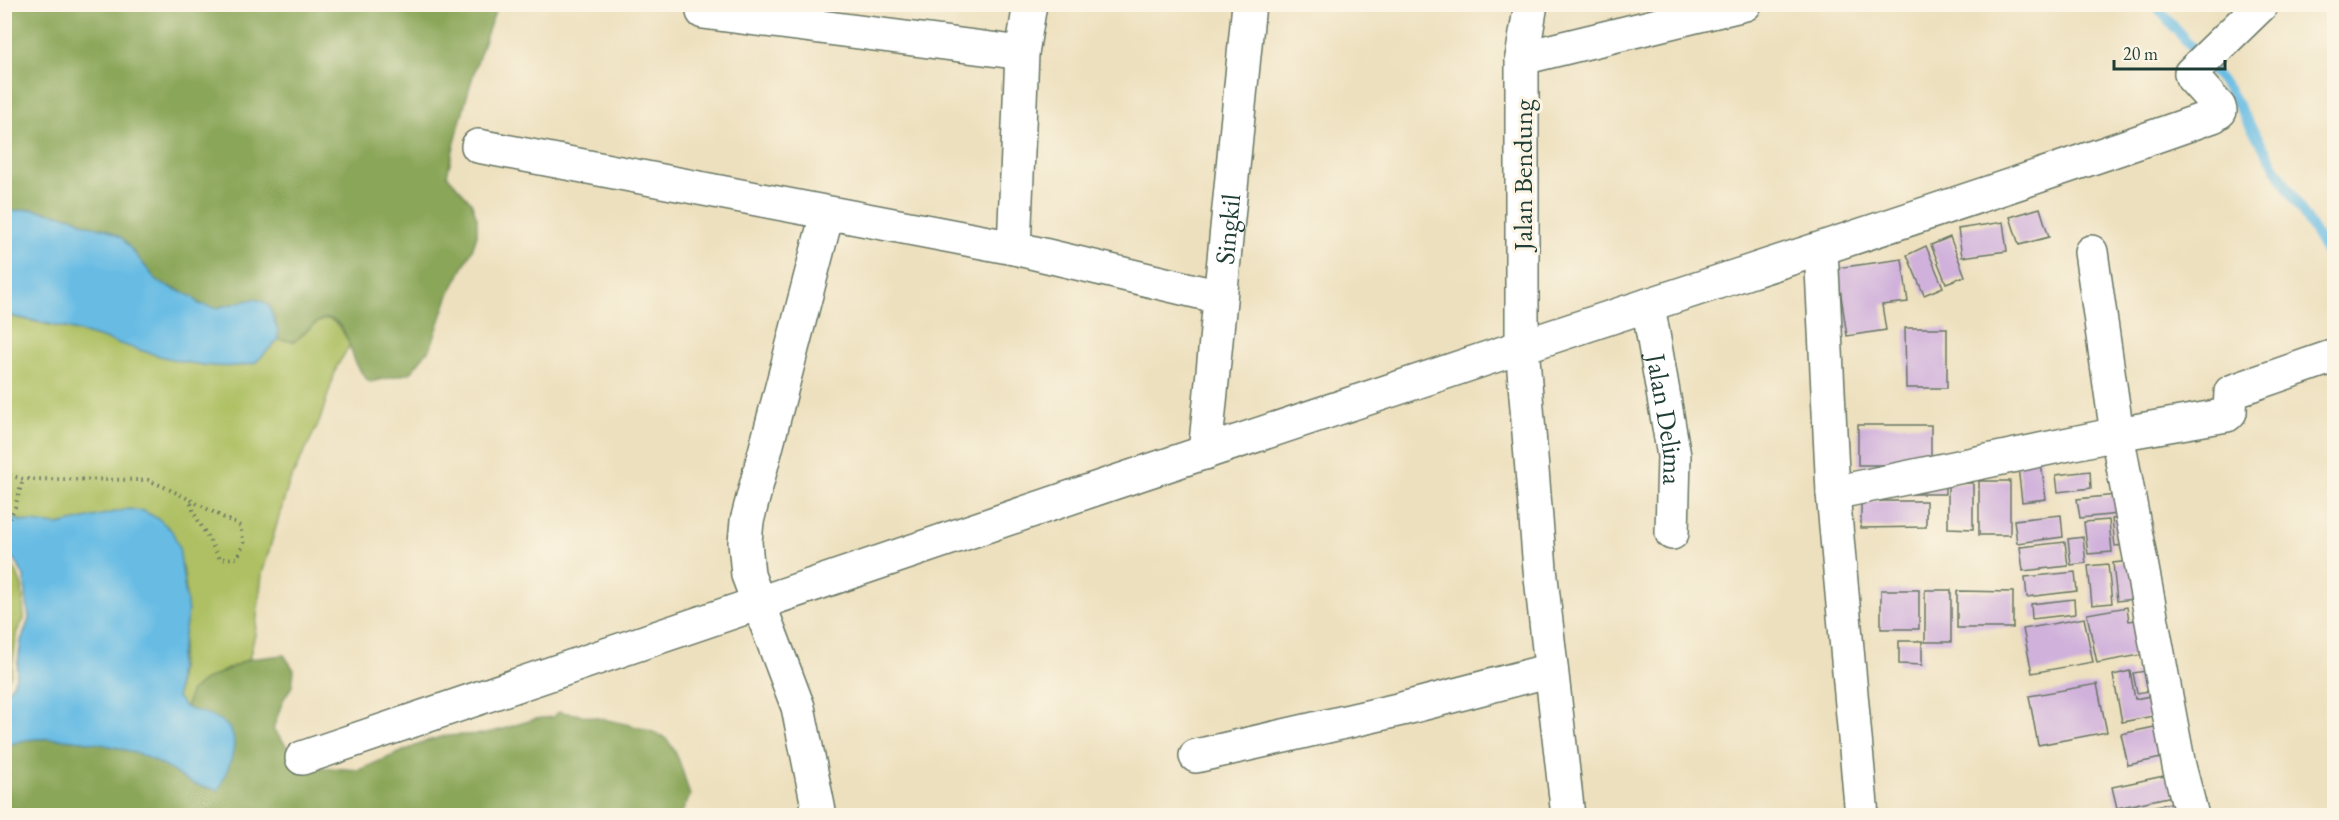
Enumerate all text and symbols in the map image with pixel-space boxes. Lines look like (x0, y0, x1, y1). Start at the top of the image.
scale bar (2114, 33, 2225, 71)
text: 20 m (2123, 42, 2158, 65)
street label: Jalan Bendung (1505, 99, 1540, 253)
street label: Singkil (1206, 192, 1248, 266)
street label: Jalan Delima (1639, 349, 1692, 486)

